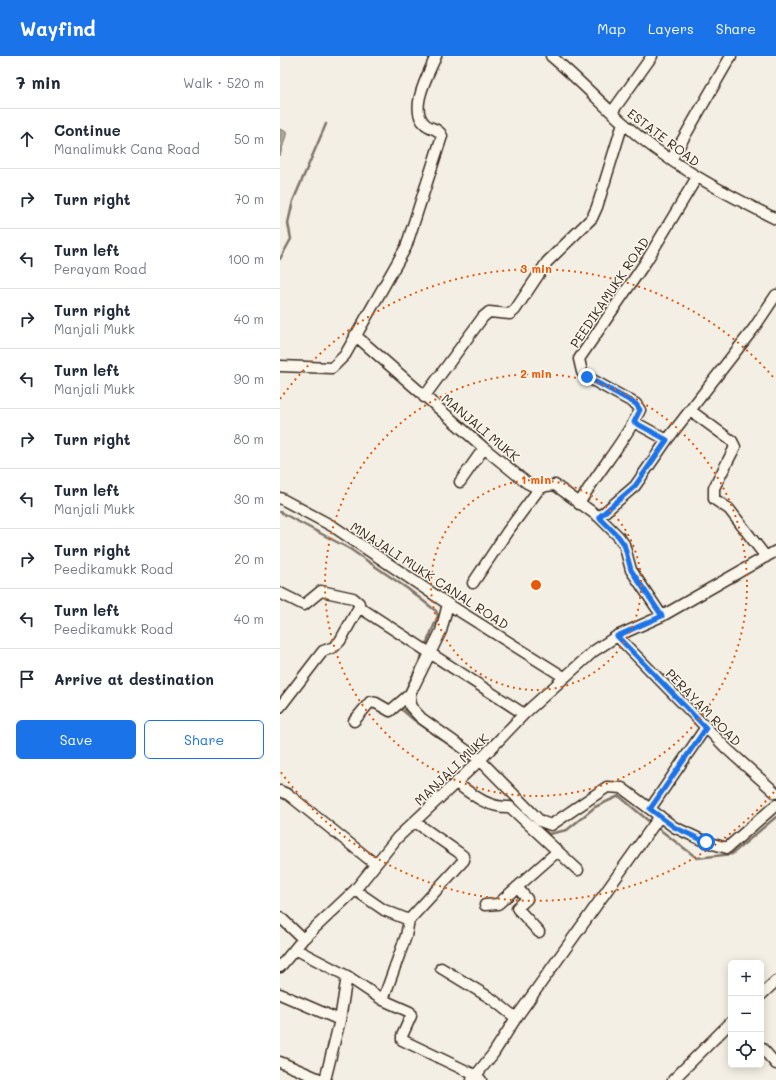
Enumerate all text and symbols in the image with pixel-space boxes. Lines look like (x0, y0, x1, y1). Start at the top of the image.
text: Wayfind (20, 16, 96, 41)
text: Map (597, 19, 626, 38)
text: Layers (648, 19, 694, 38)
text: Share (716, 19, 756, 38)
text: 7 min (16, 71, 61, 93)
text: Walk · 520 m (183, 74, 264, 91)
street label: ESTATE ROAD (624, 104, 704, 170)
text: Continue (54, 120, 121, 140)
icon: ahead (16, 128, 38, 150)
text: 50 m (234, 130, 264, 147)
text: Manalimukk Cana Road (54, 140, 200, 157)
icon: right (16, 188, 38, 210)
text: Turn right (54, 189, 131, 209)
text: 70 m (234, 190, 264, 207)
street label: PEEDIKAMUKK ROAD (566, 233, 652, 351)
text: Turn left (54, 240, 119, 260)
icon: left (16, 248, 38, 270)
text: 100 m (228, 250, 264, 267)
text: Perayam Road (54, 260, 146, 277)
text: 3 min (520, 260, 552, 276)
text: Turn right (54, 300, 131, 320)
icon: right (16, 308, 38, 330)
text: 40 m (234, 310, 264, 327)
text: Manjali Mukk (54, 320, 135, 337)
text: Turn left (54, 360, 119, 380)
text: 2 min (520, 365, 552, 381)
icon: left (16, 368, 38, 390)
route end (578, 368, 596, 386)
text: 90 m (234, 370, 264, 387)
text: Manjali Mukk (54, 380, 135, 397)
street label: MANJALI MUKK (439, 389, 524, 465)
icon: right (16, 428, 38, 450)
text: Turn right (54, 429, 131, 449)
text: 80 m (234, 430, 264, 447)
text: 1 min (521, 471, 551, 487)
text: Turn left (54, 480, 119, 500)
icon: left (16, 488, 38, 510)
text: 30 m (234, 490, 264, 507)
text: Manjali Mukk (54, 500, 135, 517)
street label: MNAJALI MUKK CANAL ROAD (348, 517, 512, 633)
text: Turn right (54, 540, 131, 560)
icon: right (16, 548, 38, 570)
text: 20 m (234, 550, 264, 567)
text: Peedikamukk Road (54, 560, 173, 577)
centre of rings (529, 578, 543, 592)
text: Turn left (54, 600, 119, 620)
icon: left (16, 608, 38, 630)
text: 40 m (234, 610, 264, 627)
text: Peedikamukk Road (54, 620, 173, 637)
street label: PERAYAM ROAD (663, 665, 745, 749)
icon: arrive (16, 668, 38, 690)
text: Arrive at destination (54, 669, 214, 689)
button: Save (16, 720, 136, 759)
button: Share (144, 720, 264, 759)
street label: MANJALI MUKK (410, 729, 492, 809)
route start (697, 833, 715, 851)
map controls (728, 960, 764, 1068)
button: + (728, 960, 764, 996)
button: − (728, 996, 764, 1032)
button: locate (728, 1032, 764, 1068)

